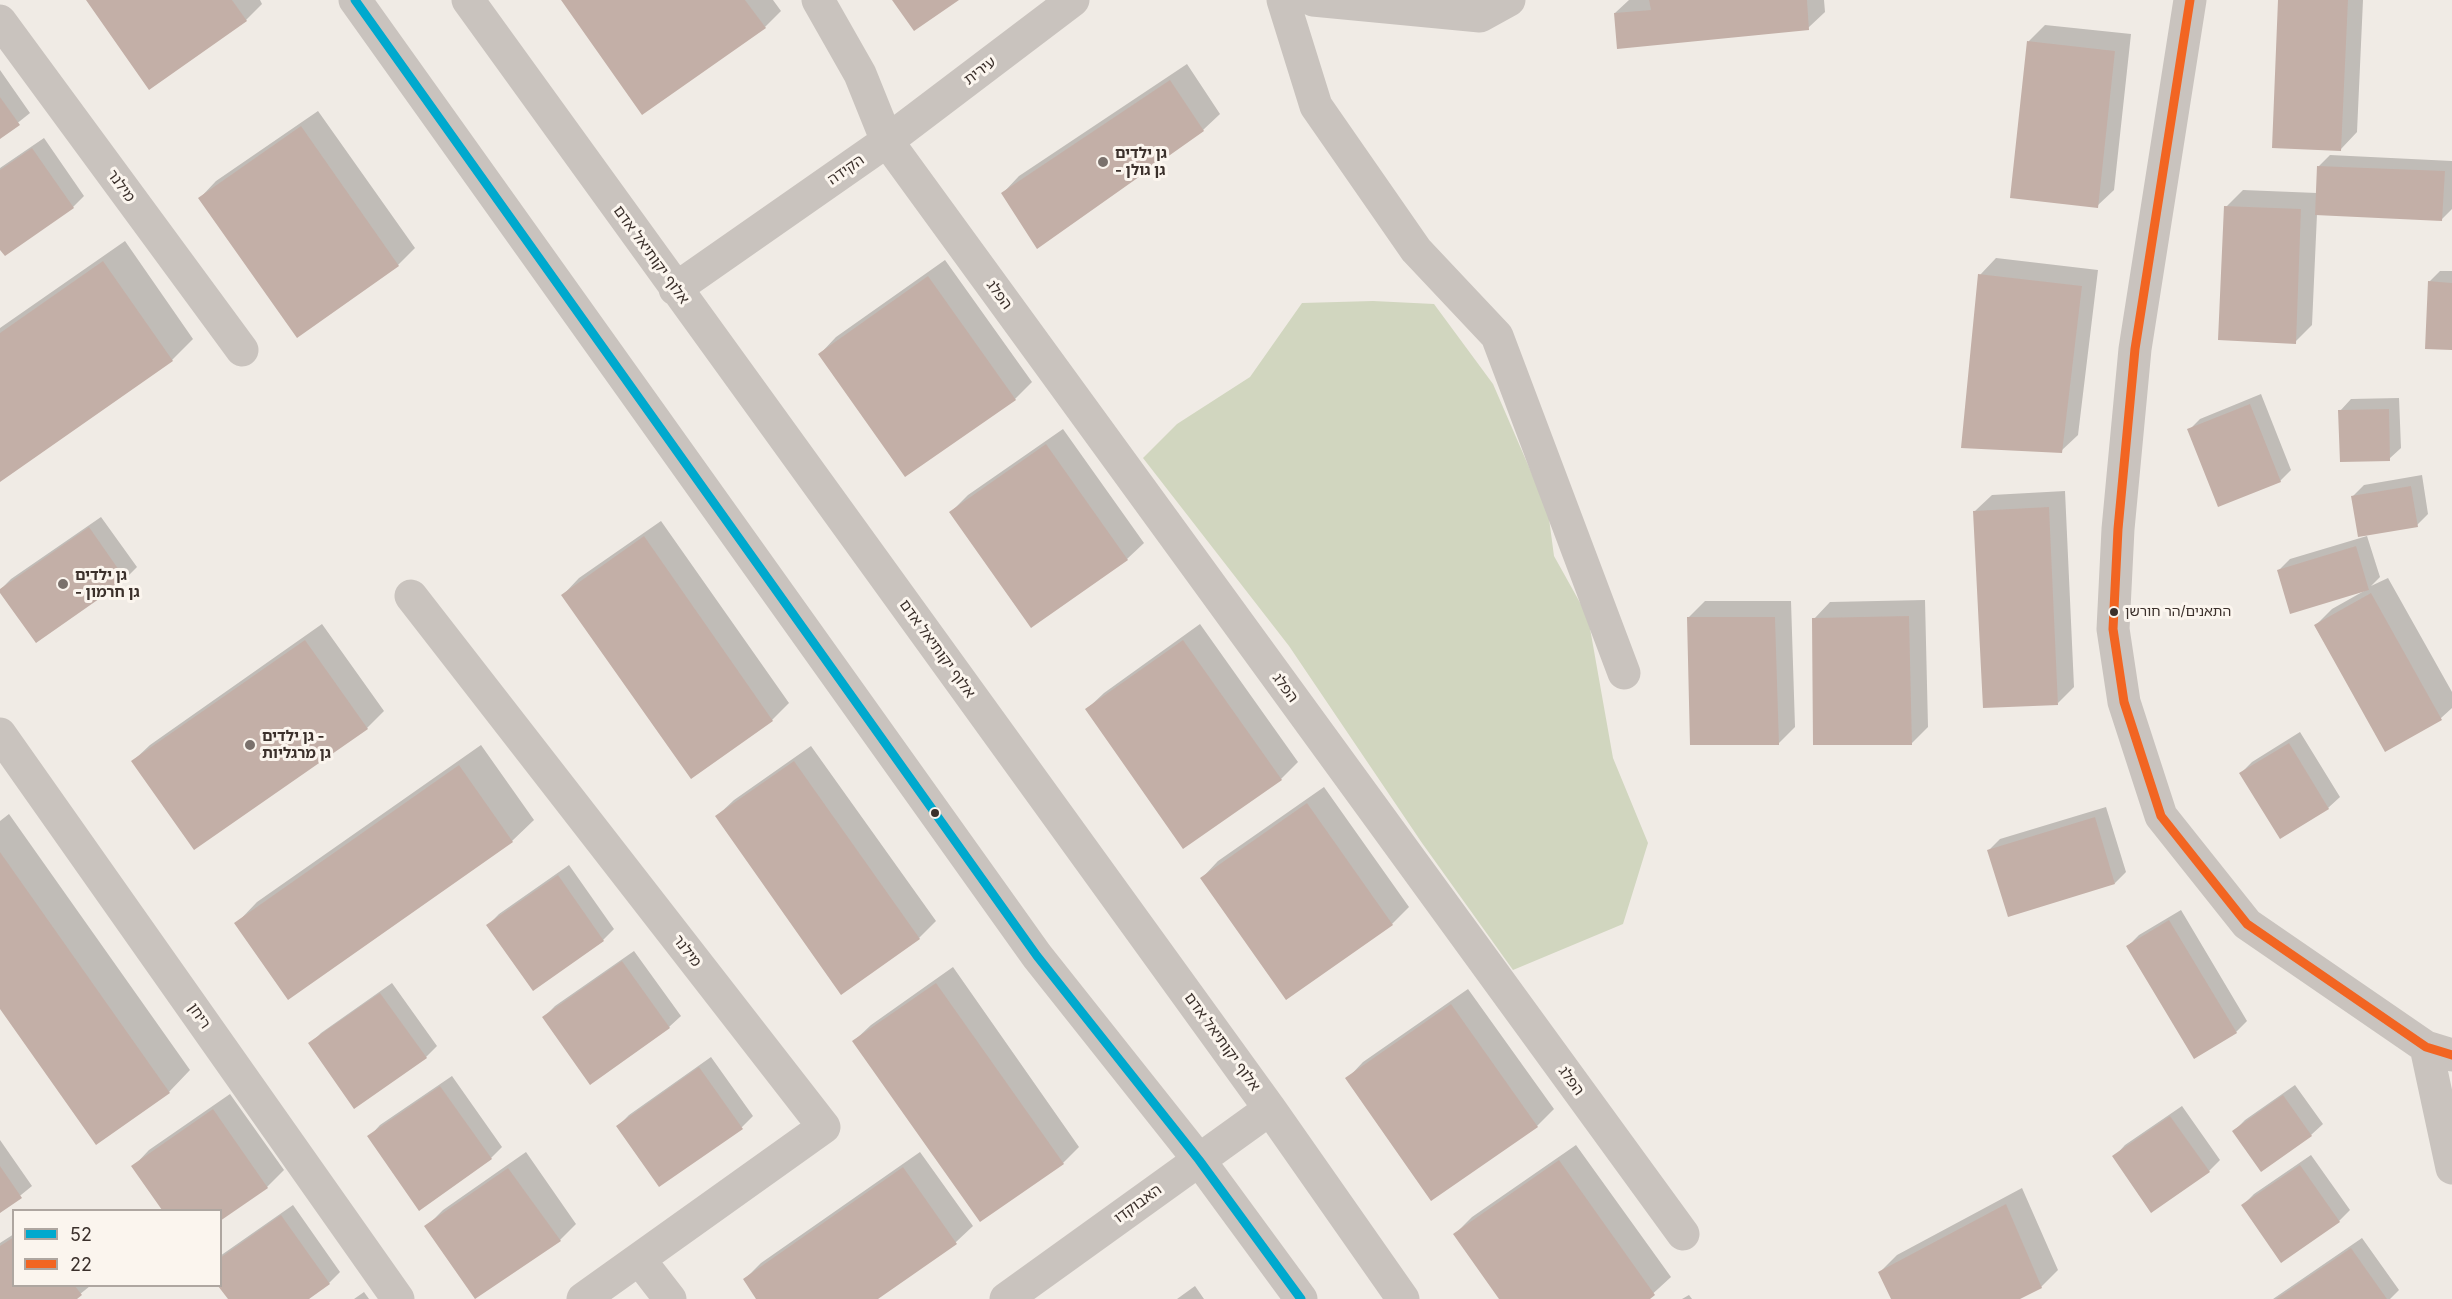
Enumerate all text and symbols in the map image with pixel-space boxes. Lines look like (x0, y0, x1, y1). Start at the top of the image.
street label: עירית (961, 53, 999, 89)
place label: גן ילדים - גן גולן (1115, 144, 1167, 179)
street label: הקידה (824, 151, 868, 189)
marker: גן ילדים - גן גולן (1096, 155, 1110, 169)
street label: מילנר (103, 166, 139, 206)
street label: אלוף יקותיאל אדם (609, 202, 693, 308)
street label: הפלג (982, 277, 1016, 313)
place label: גן ילדים - גן חרמון (75, 566, 140, 601)
marker: גן ילדים - גן חרמון (56, 577, 70, 591)
street label: אלוף יקותיאל אדם (895, 596, 979, 702)
place label: התאנים/הר חורשן (2125, 604, 2231, 620)
marker: התאנים/הר חורשן (2108, 606, 2120, 618)
street label: הפלג (1268, 670, 1302, 706)
place label: גן ילדים - גן מרגליות (262, 727, 331, 762)
marker: גן ילדים - גן מרגליות (243, 738, 257, 752)
unlabelled marker (929, 807, 941, 819)
street label: מילנר (669, 931, 705, 971)
street label: אלוף יקותיאל אדם (1180, 989, 1264, 1095)
street label: ריחן (184, 1000, 214, 1032)
street label: הפלג (1554, 1063, 1588, 1099)
street label: האבוקדו (1111, 1181, 1165, 1227)
legend (12, 1209, 222, 1287)
text: 52 (70, 1224, 92, 1245)
text: 22 (70, 1254, 92, 1275)

